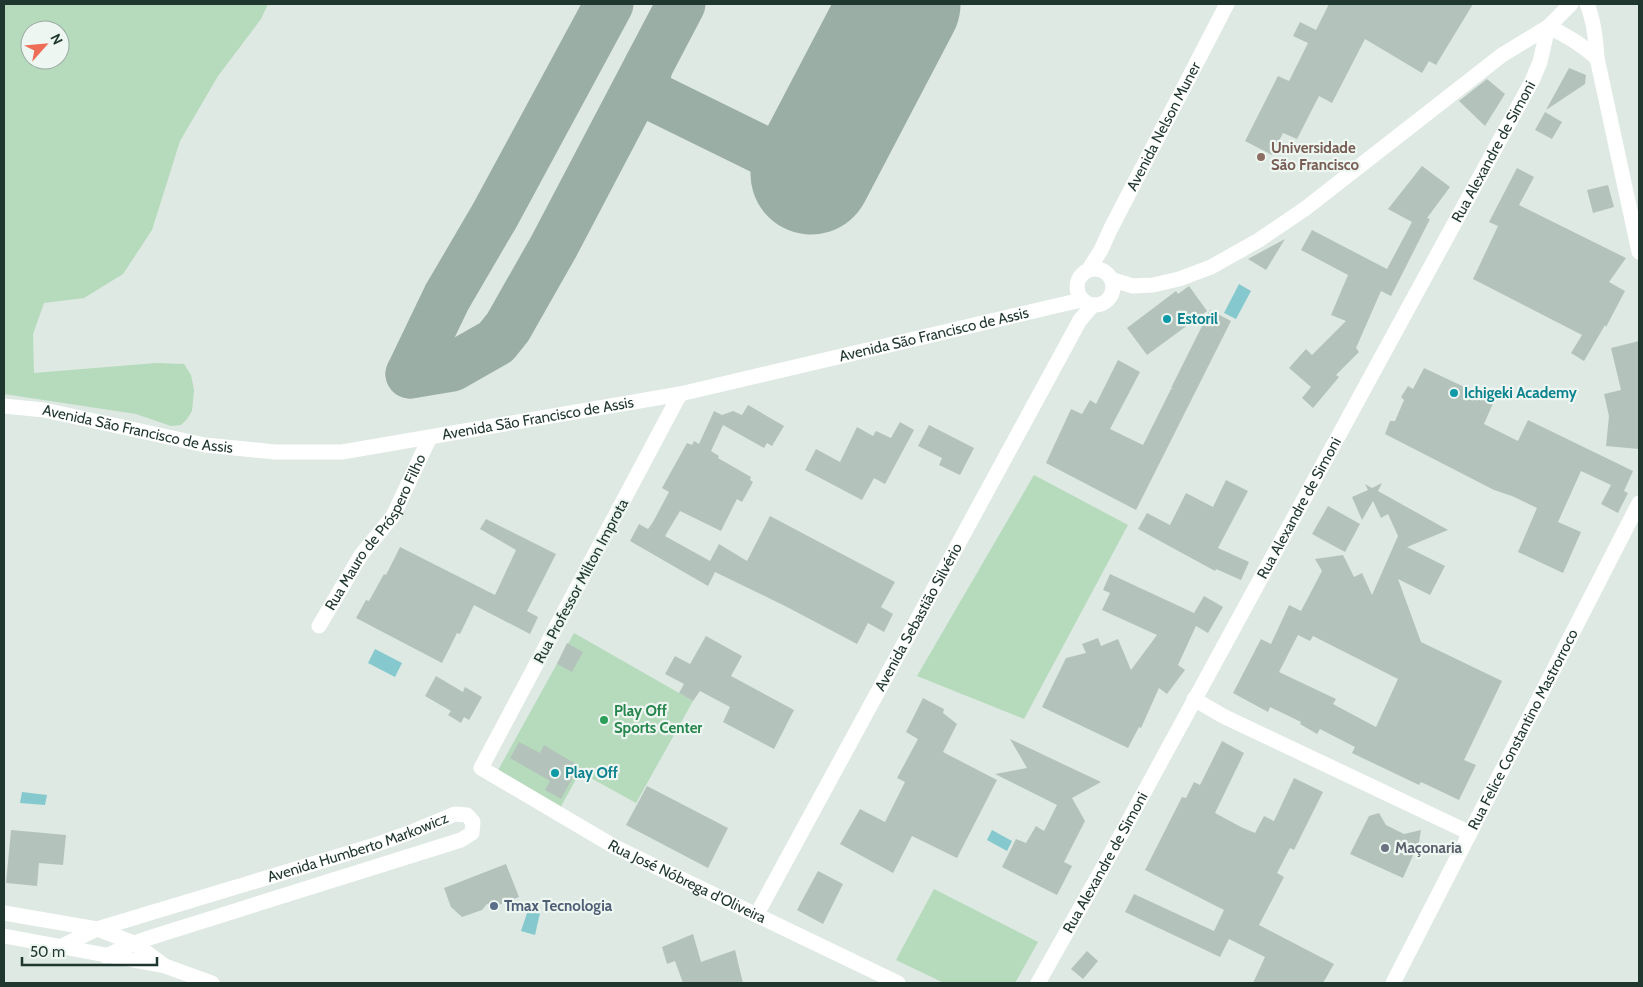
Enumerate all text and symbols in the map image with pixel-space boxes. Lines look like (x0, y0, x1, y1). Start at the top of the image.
north arrow (20, 20, 70, 70)
text: N (46, 31, 67, 48)
street label: Avenida Nelson Muner (1123, 59, 1205, 194)
street label: Rua Alexandre de Simoni (1448, 78, 1539, 225)
place label: Universidade São Francisco (1271, 139, 1360, 174)
marker: Universidade São Francisco (1255, 151, 1267, 163)
street label: Avenida São Francisco de Assis (837, 304, 1030, 365)
place label: Estoril (1177, 310, 1218, 328)
marker: Estoril (1161, 313, 1173, 325)
place label: Ichigeki Academy (1464, 384, 1578, 402)
marker: Ichigeki Academy (1448, 387, 1460, 399)
street label: Avenida São Francisco de Assis (441, 393, 635, 444)
street label: Avenida São Francisco de Assis (41, 401, 234, 457)
street label: Rua Alexandre de Simoni (1253, 434, 1345, 582)
street label: Rua Mauro de Próspero Filho (321, 451, 430, 614)
street label: Rua Professor Milton Improta (530, 495, 632, 666)
street label: Avenida Sebastião Silvério (871, 540, 966, 694)
street label: Rua Felice Constantino Mastrorroco (1464, 626, 1582, 833)
place label: Play Off Sports Center (614, 702, 702, 737)
marker: Play Off Sports Center (598, 714, 610, 726)
place label: Play Off (565, 764, 618, 782)
marker: Play Off (549, 767, 561, 779)
street label: Rua Alexandre de Simoni (1059, 789, 1152, 936)
street label: Avenida Humberto Markowicz (265, 809, 451, 886)
street label: Rua José Nóbrega d'Oliveira (605, 836, 769, 927)
place label: Maçonaria (1395, 839, 1462, 857)
marker: Maçonaria (1379, 842, 1391, 854)
place label: Tmax Tecnologia (504, 897, 613, 915)
marker: Tmax Tecnologia (488, 900, 500, 912)
scale bar (22, 934, 158, 966)
text: 50 m (30, 943, 65, 961)

